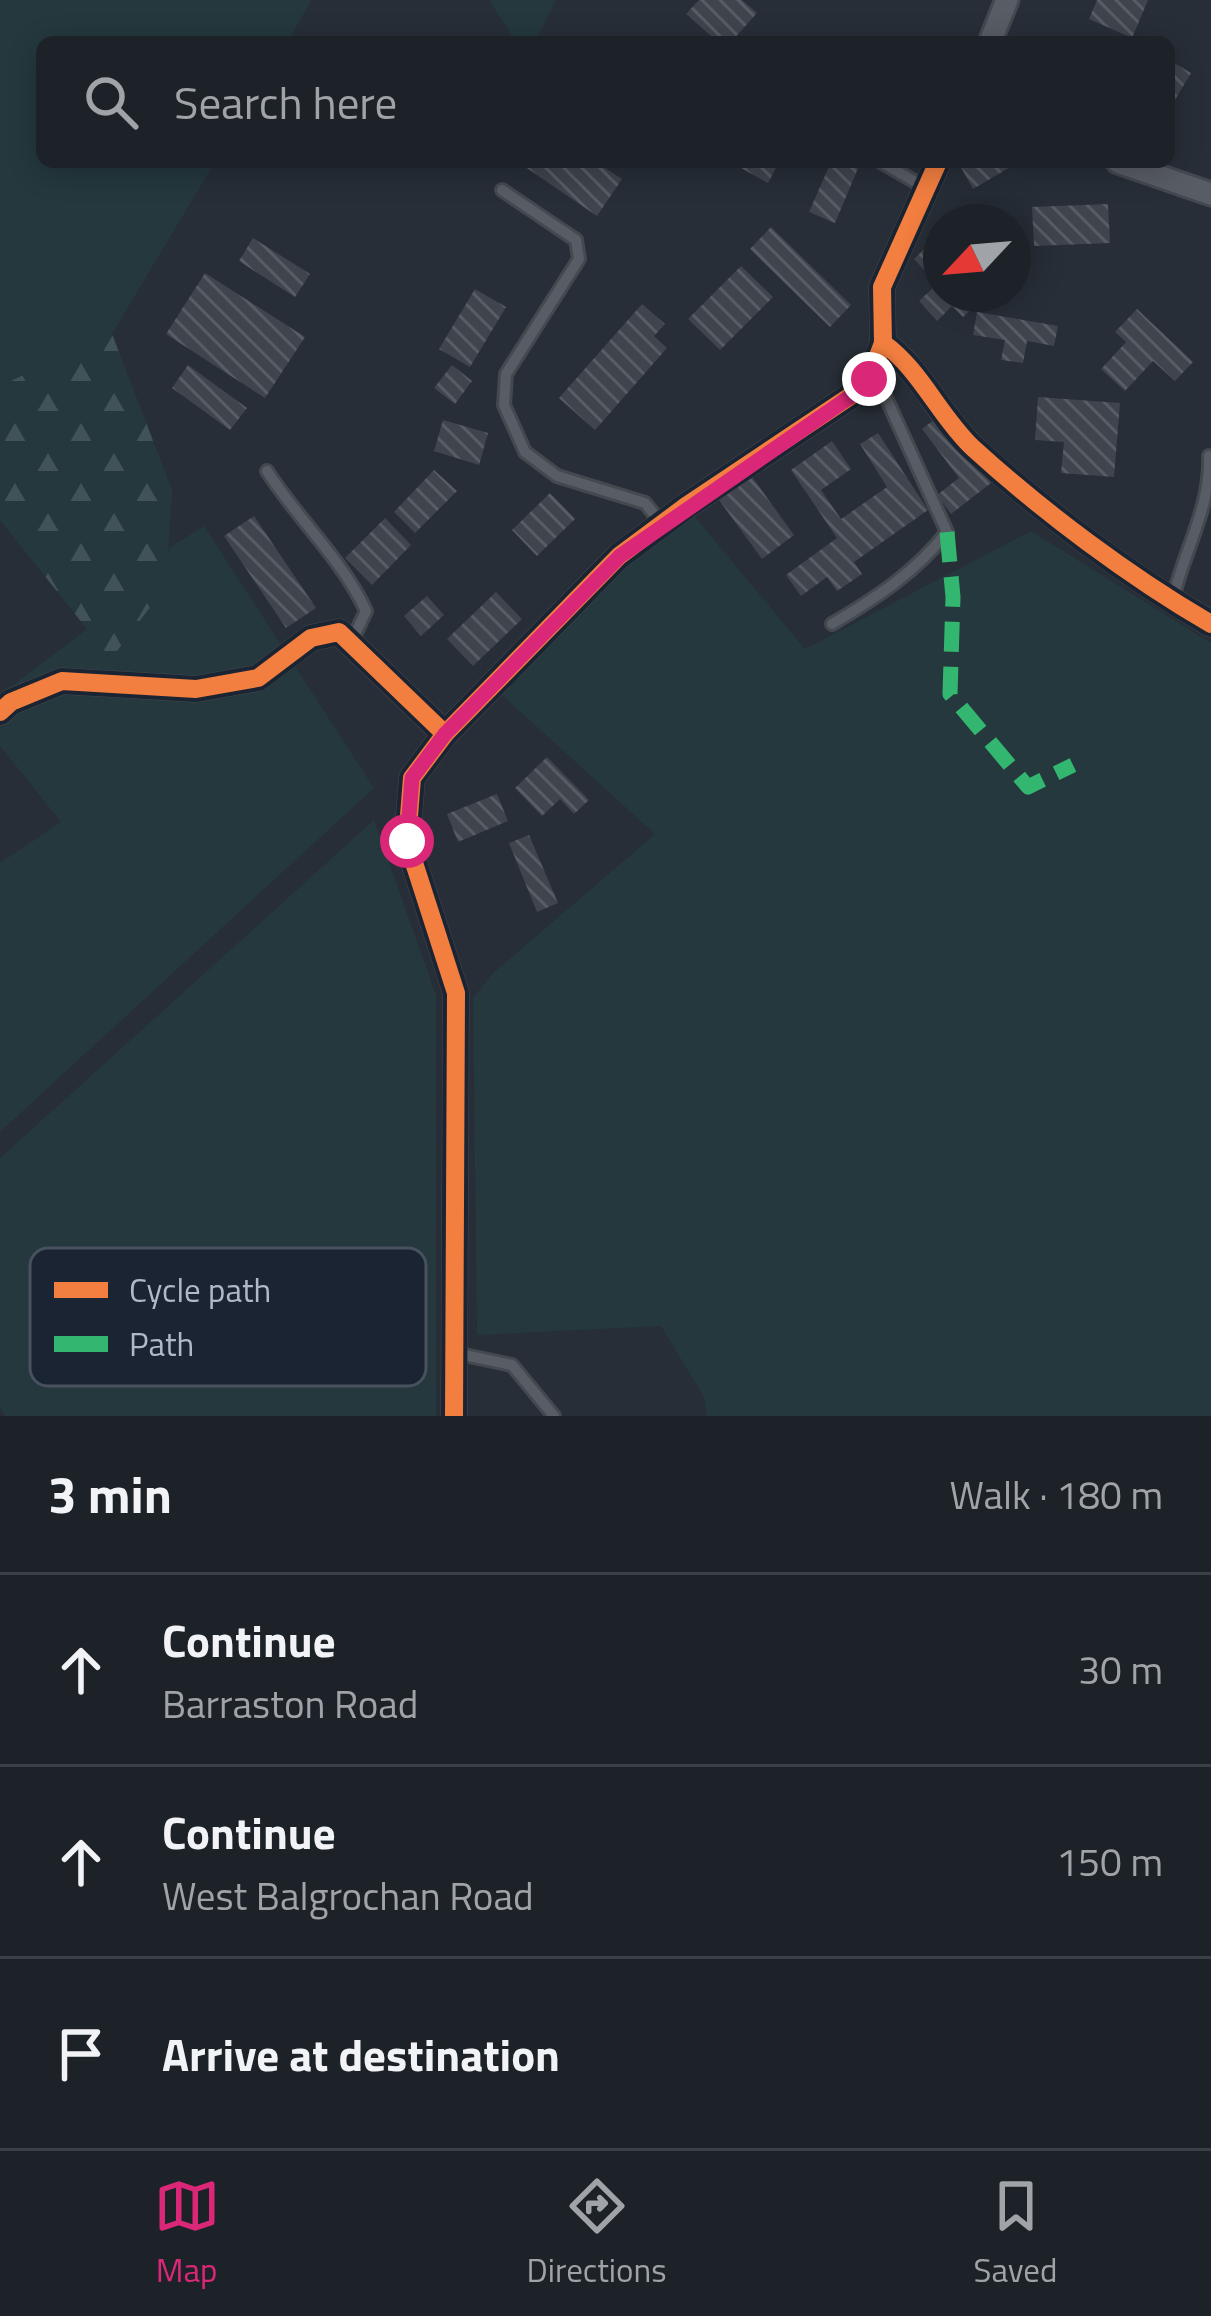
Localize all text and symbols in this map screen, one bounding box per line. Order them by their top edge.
search box [36,36,1175,168]
text: Search here [174,68,397,136]
icon: search [78,69,144,135]
north arrow [923,204,1031,312]
route end [842,352,896,406]
route start [380,814,434,868]
legend [30,1248,426,1386]
text: Cycle path [129,1265,271,1315]
text: Path [129,1319,194,1369]
text: 3 min [48,1455,172,1533]
text: Walk · 180 m [949,1465,1163,1524]
text: Continue [162,1606,336,1674]
icon: ahead [48,1637,114,1703]
text: 30 m [1078,1640,1163,1699]
text: Barraston Road [162,1674,418,1733]
text: Continue [162,1798,336,1866]
icon: ahead [48,1829,114,1895]
text: 150 m [1056,1832,1163,1891]
text: West Balgrochan Road [162,1866,534,1925]
text: Arrive at destination [162,2020,560,2088]
icon: arrive [48,2021,114,2087]
tab: Map [154,2173,220,2295]
tab: Directions [527,2173,667,2295]
tab: Saved [974,2173,1057,2295]

